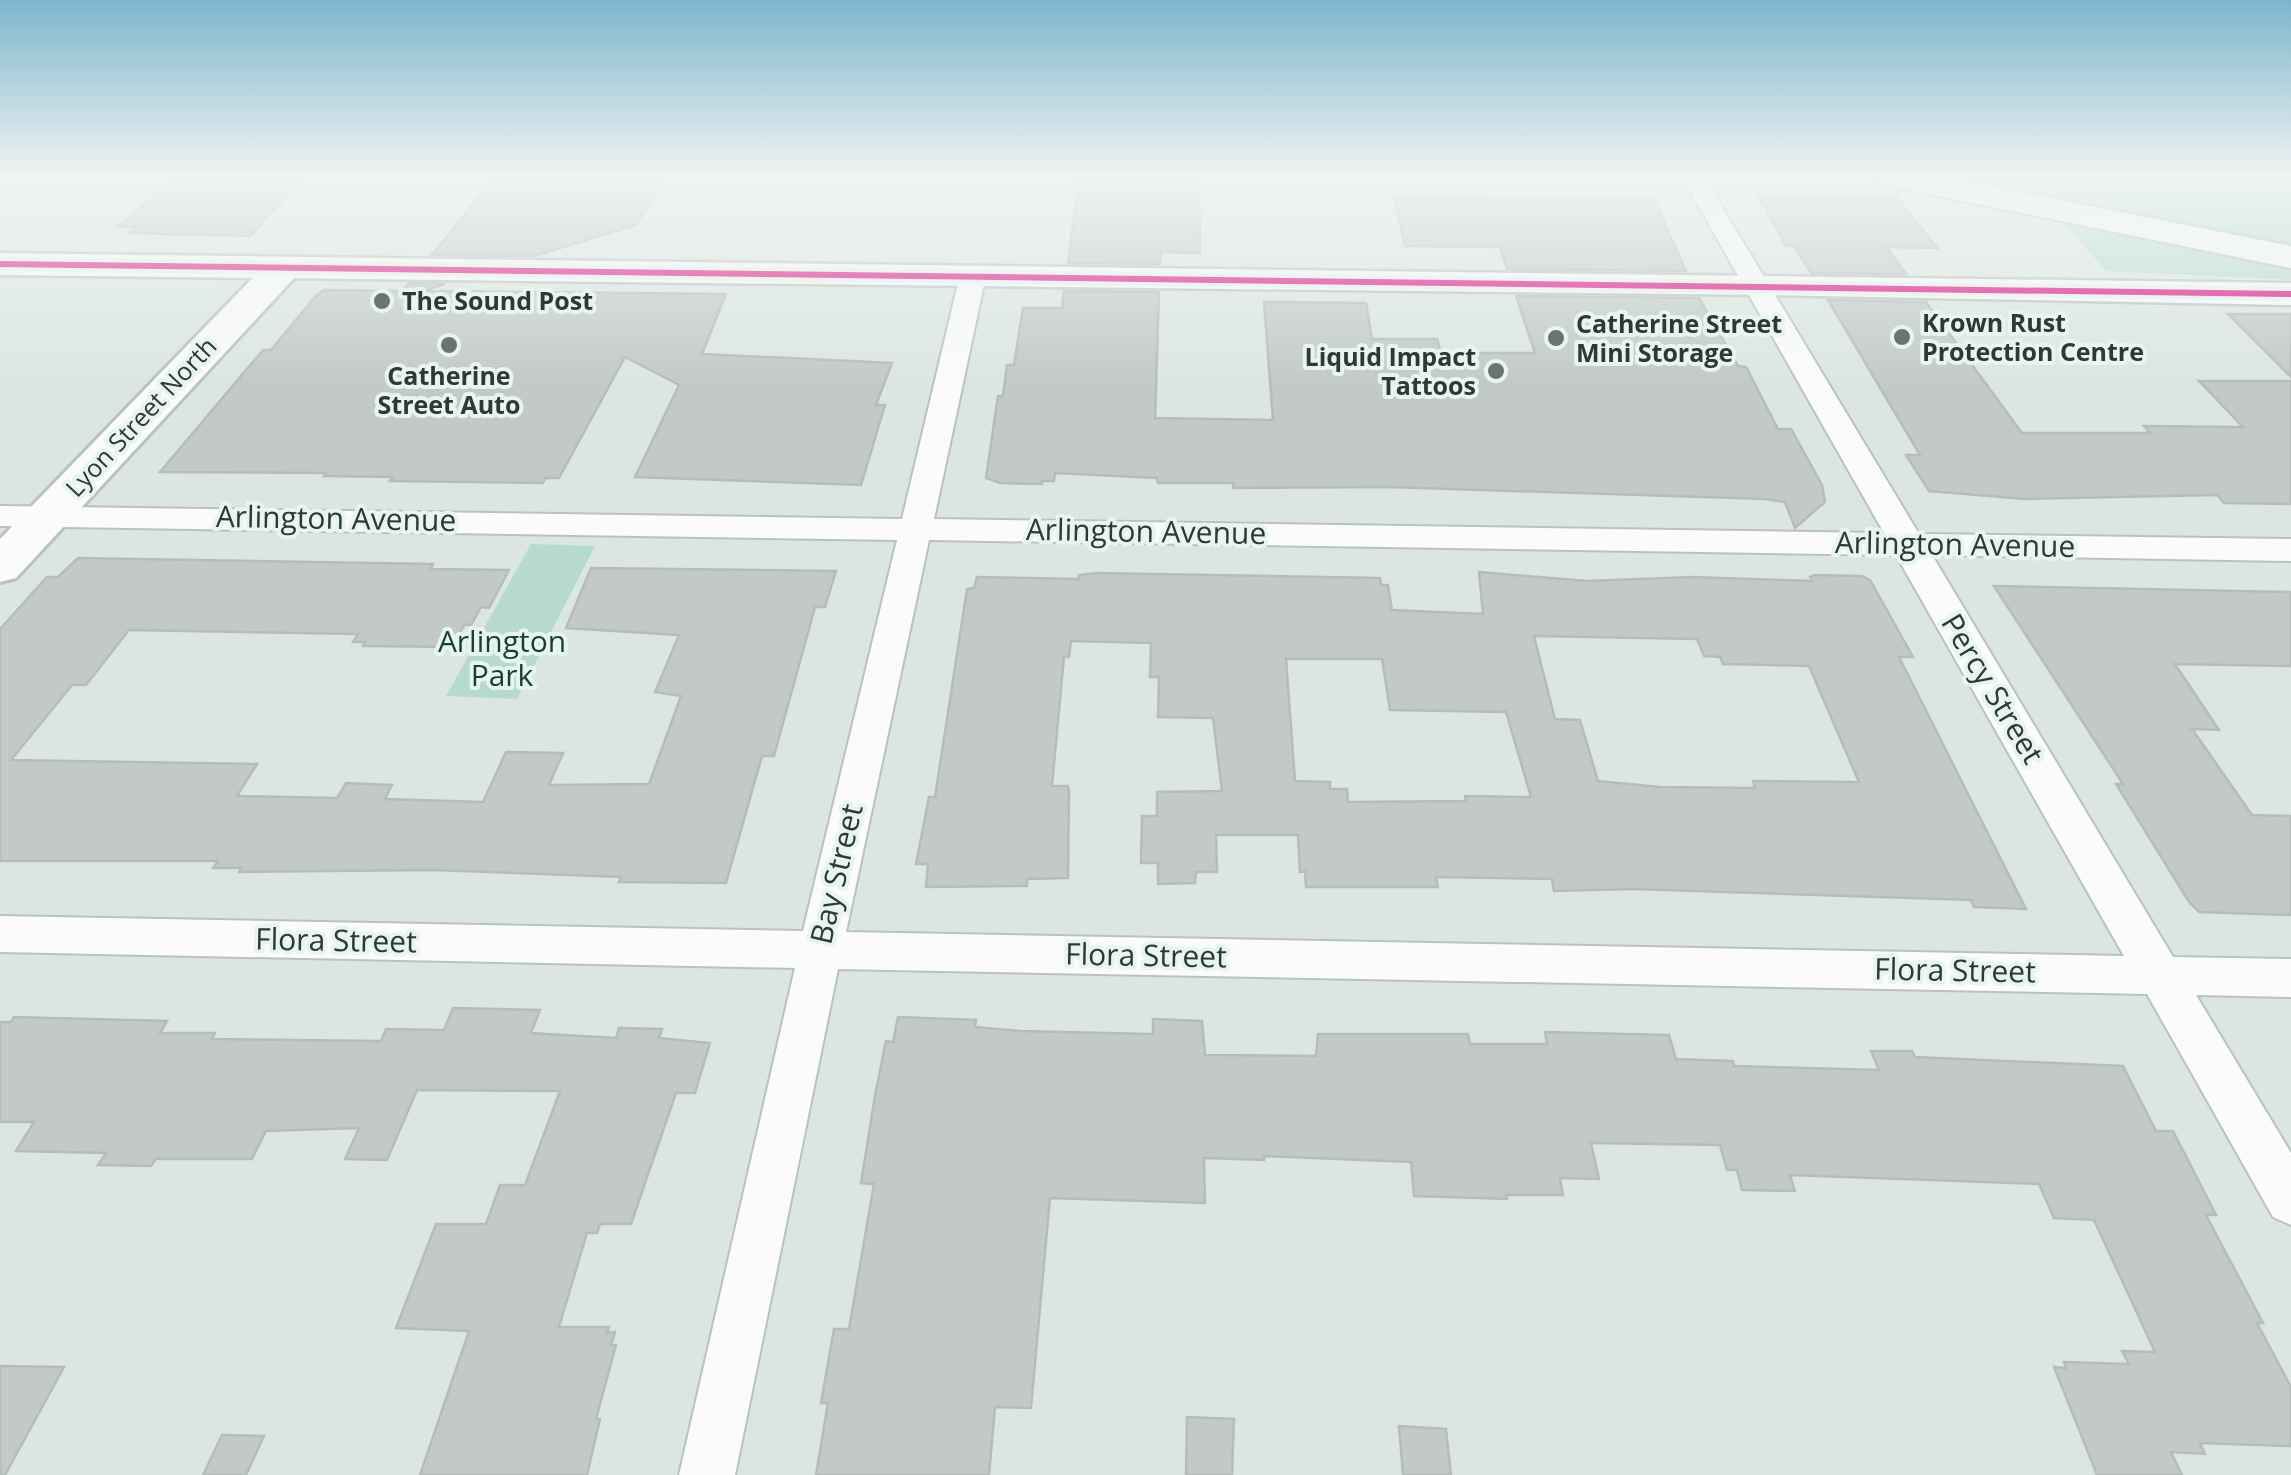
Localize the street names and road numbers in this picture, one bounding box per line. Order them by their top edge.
street label: Lyon Street North [57,329,223,504]
street label: Arlington Avenue [215,495,457,540]
street label: Arlington Avenue [1025,508,1267,553]
street label: Arlington Avenue [1834,521,2076,566]
street label: Percy Street [1932,606,2054,771]
street label: Bay Street [800,800,872,948]
street label: Flora Street [255,918,417,961]
street label: Flora Street [1065,933,1227,976]
street label: Flora Street [1874,948,2036,991]

